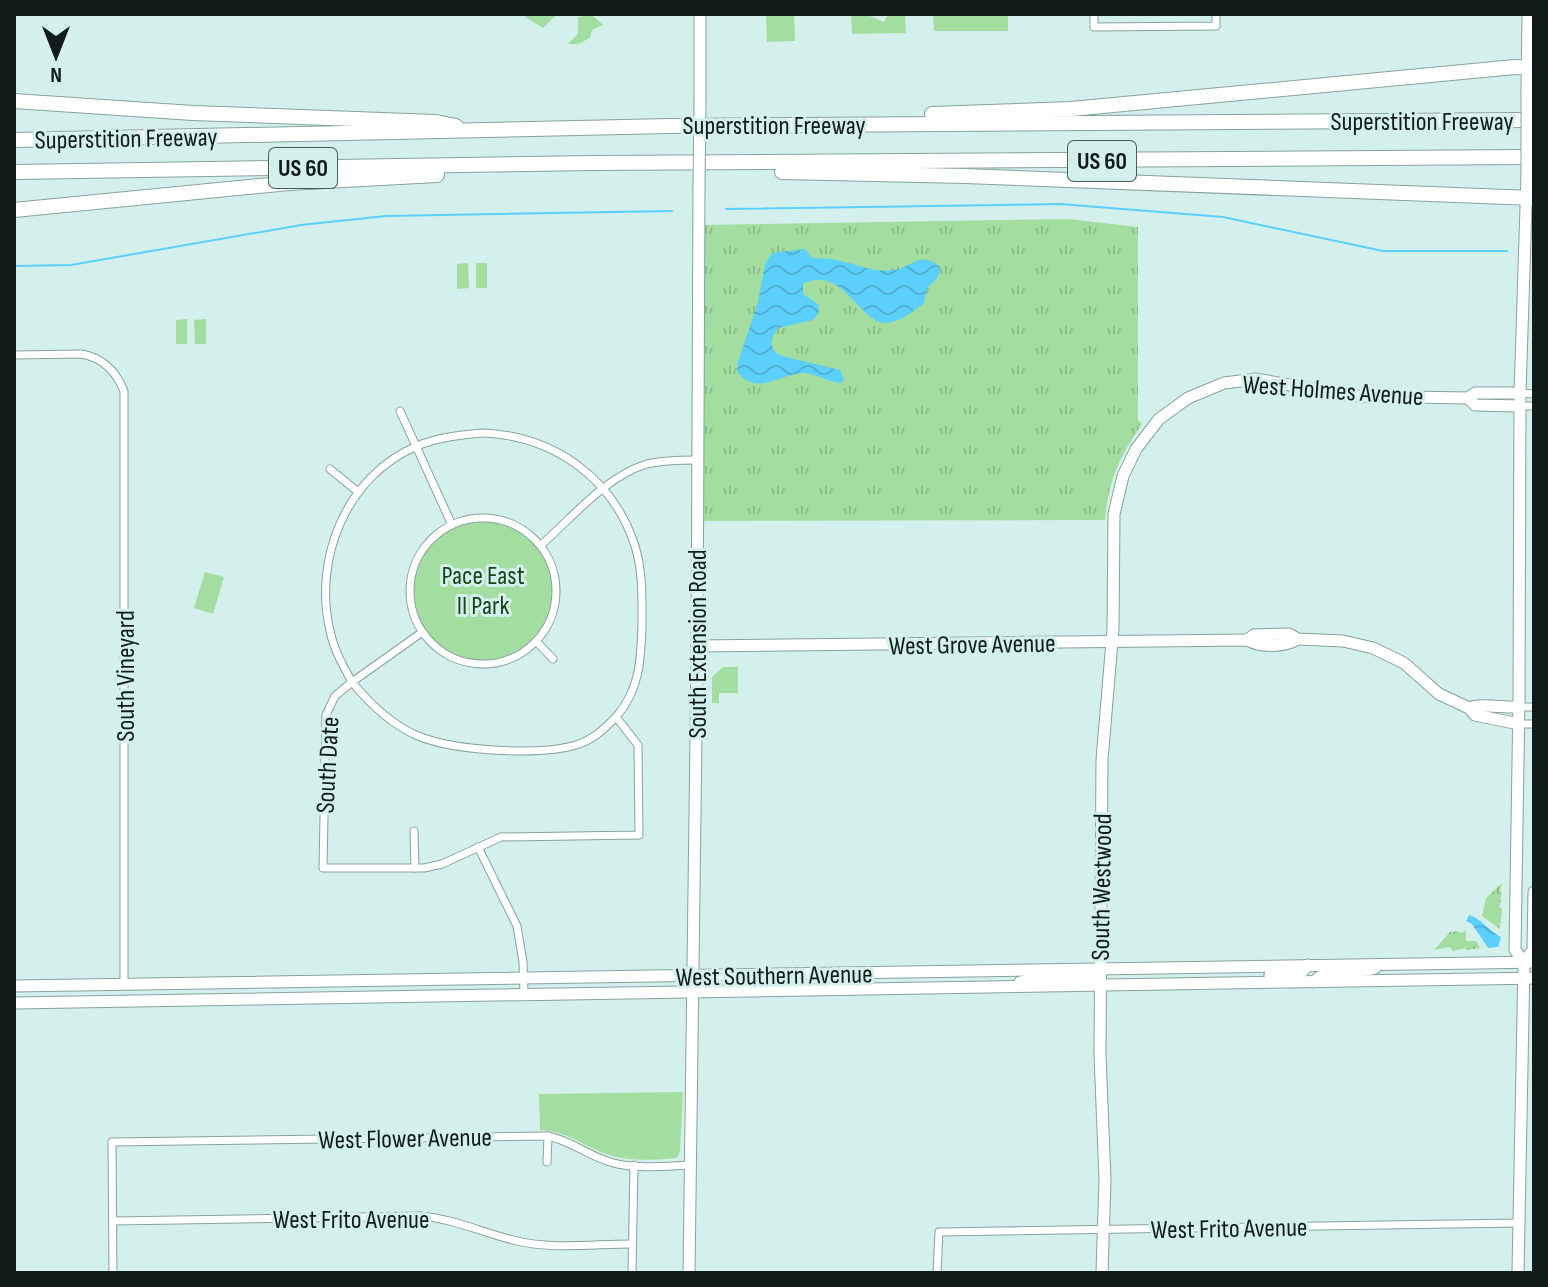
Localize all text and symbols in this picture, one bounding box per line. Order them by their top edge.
north arrow [16,16,96,96]
text: N [50,61,62,88]
street label: Superstition Freeway [1330,107,1514,138]
street label: Superstition Freeway [682,111,866,142]
street label: Superstition Freeway [34,122,218,157]
road number: US 60 [1068,141,1136,181]
road number: US 60 [269,148,337,188]
street label: West Holmes Avenue [1241,370,1424,413]
street label: South Extension Road [683,549,714,739]
park label: Pace East II Park [441,561,525,622]
street label: South Vineyard [111,610,142,742]
street label: West Grove Avenue [888,629,1056,662]
street label: South Date [310,716,347,814]
street label: South Westwood [1086,813,1119,961]
street label: West Southern Avenue [675,959,873,994]
street label: West Flower Avenue [318,1122,492,1157]
street label: West Frito Avenue [273,1205,429,1236]
street label: West Frito Avenue [1150,1213,1308,1246]

